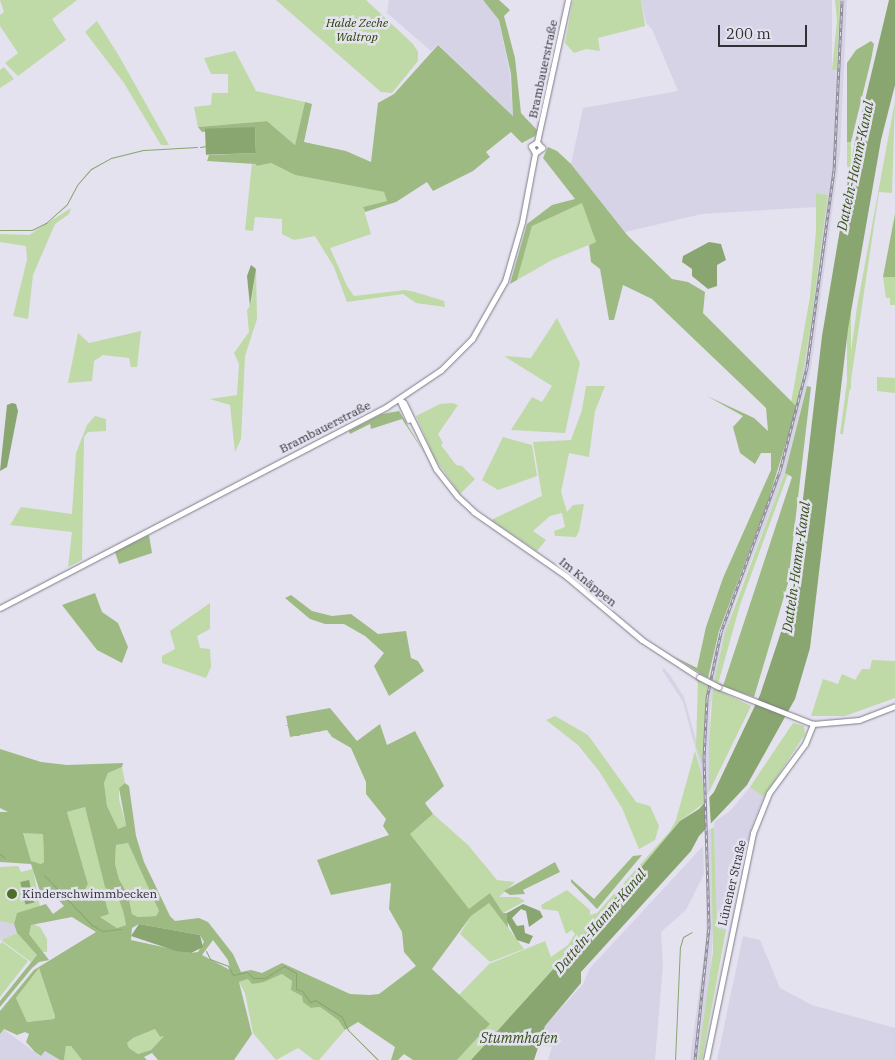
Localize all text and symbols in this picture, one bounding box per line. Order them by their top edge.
scale bar [720,15,809,47]
park label: Halde Zeche Waltrop [326,16,388,44]
street label: Brambauerstraße [526,18,560,120]
text: 200 m [726,24,771,43]
water label: Datteln-Hamm-Kanal [833,100,877,232]
street label: Brambauerstraße [277,398,373,456]
water label: Datteln-Hamm-Kanal [779,501,813,633]
street label: Im Knäppen [556,554,620,610]
street label: Lünener Straße [715,838,749,928]
water label: Datteln-Hamm-Kanal [550,866,650,976]
place label: Kinderschwimmbecken [22,887,157,901]
marker: Kinderschwimmbecken [6,888,18,900]
water label: Stummhafen [480,1030,558,1046]

